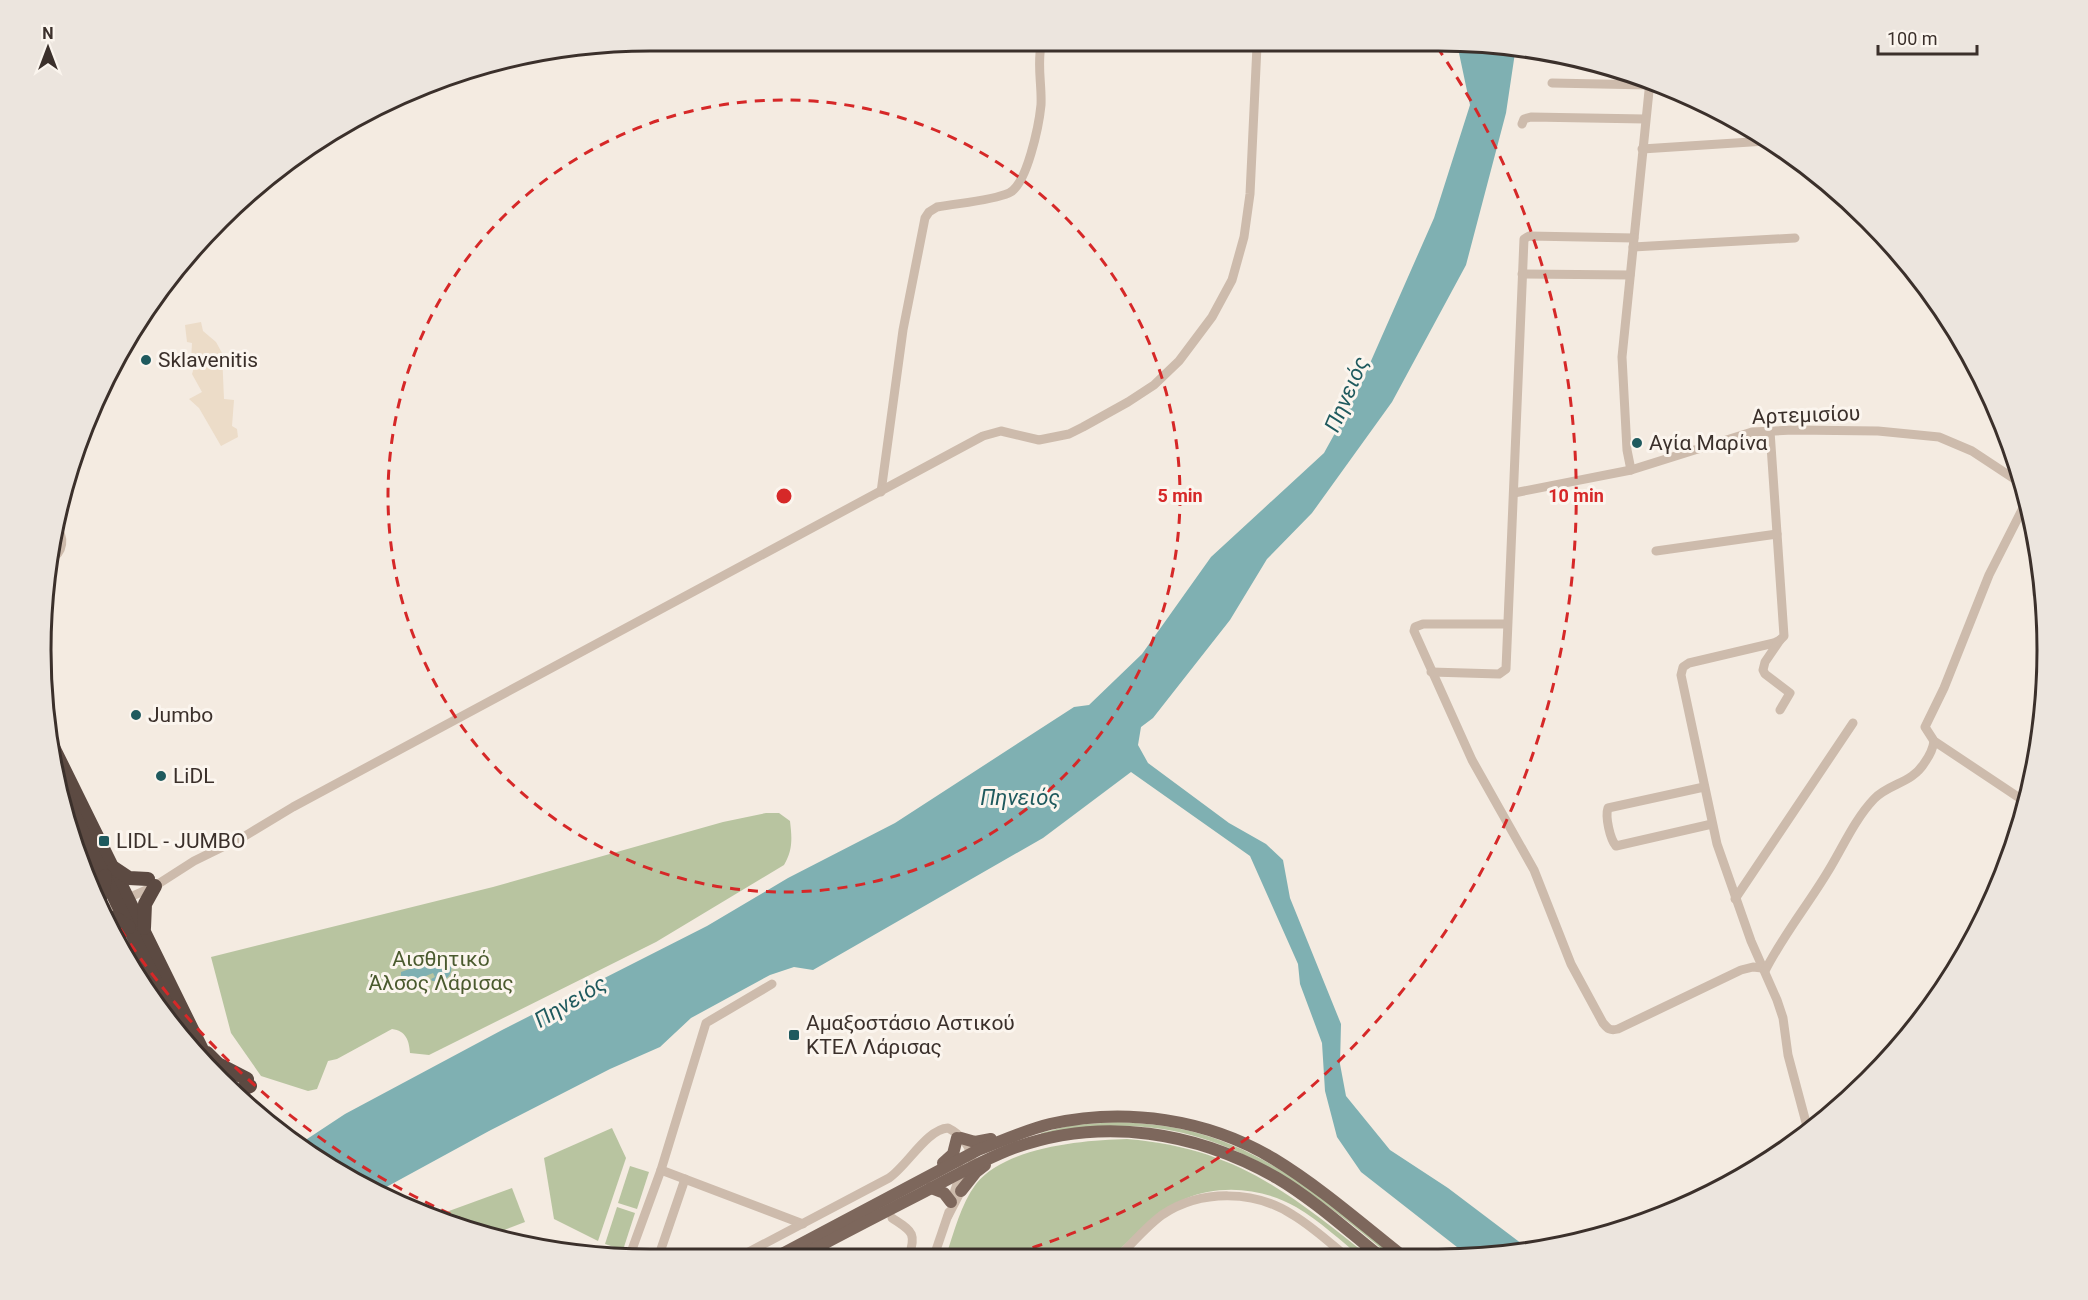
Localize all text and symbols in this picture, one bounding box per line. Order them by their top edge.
north arrow [18,18,78,78]
scale bar [1878,18,1977,56]
text: N [42,24,54,43]
text: 100 m [1887,28,1938,49]
place label: Sklavenitis [158,348,258,372]
marker: Sklavenitis [139,353,153,367]
water label: Πηνειός [1319,353,1374,436]
street label: Αρτεμισίου [1751,401,1861,429]
place label: Αγία Μαρίνα [1649,431,1768,455]
marker: Αγία Μαρίνα [1630,436,1644,450]
text: 5 min [1157,485,1203,506]
text: 10 min [1548,485,1604,506]
centre of rings [774,486,794,506]
place label: Jumbo [148,703,213,727]
marker: Jumbo [129,708,143,722]
place label: LiDL [173,764,215,788]
marker: LiDL [154,769,168,783]
water label: Πηνειός [980,785,1060,810]
place label: LIDL - JUMBO [116,829,245,853]
marker: LIDL - JUMBO [97,834,111,848]
park label: Αισθητικό Άλσος Λάρισας [368,947,514,995]
water label: Πηνειός [530,970,611,1033]
place label: Αμαξοστάσιο Αστικού ΚΤΕΛ Λάρισας [806,1011,1015,1059]
marker: Αμαξοστάσιο Αστικού ΚΤΕΛ Λάρισας [787,1028,801,1042]

